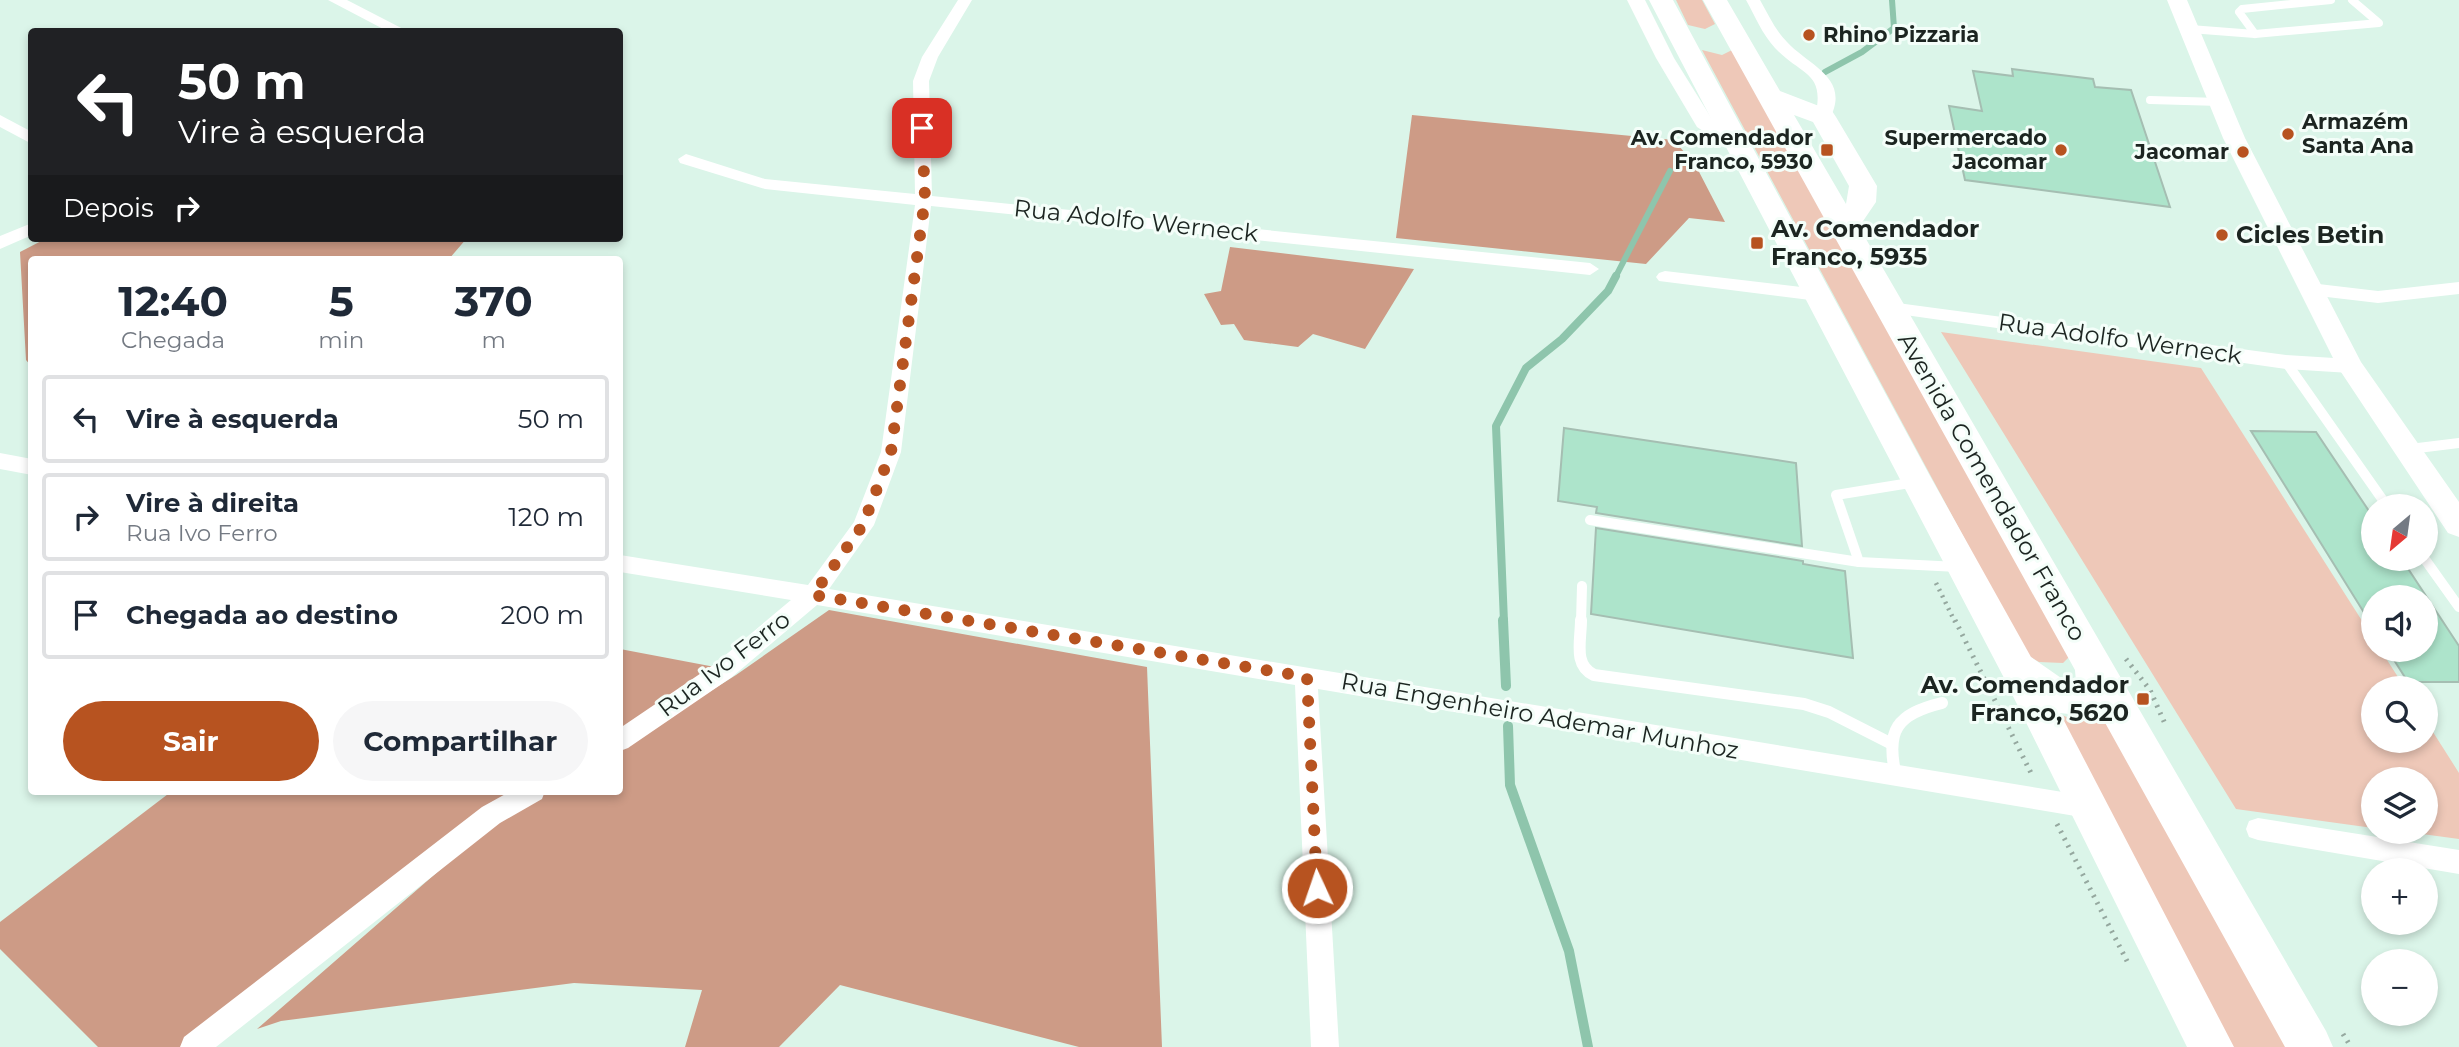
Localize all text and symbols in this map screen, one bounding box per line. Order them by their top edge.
place label: Rhino Pizzaria [1823,22,1979,47]
marker: Rhino Pizzaria [1801,27,1817,43]
text: 50 m [178,52,306,111]
icon: left [63,56,154,147]
pin [892,98,952,158]
icon: arrive [903,109,941,147]
place label: Armazém Santa Ana [2301,109,2414,158]
text: Vire à esquerda [178,112,426,151]
place label: Av. Comendador Franco, 5930 [1630,125,1813,174]
place label: Supermercado Jacomar [1884,125,2047,174]
marker: Armazém Santa Ana [2280,126,2296,142]
place label: Jacomar [2134,139,2229,164]
marker: Av. Comendador Franco, 5930 [1819,142,1835,158]
marker: Supermercado Jacomar [2053,142,2069,158]
marker: Jacomar [2235,144,2251,160]
icon: right [168,189,206,227]
text: Depois [63,192,154,224]
street label: Rua Adolfo Werneck [1012,193,1260,248]
place label: Av. Comendador Franco, 5935 [1770,214,1979,271]
place label: Cicles Betin [2236,220,2384,249]
marker: Cicles Betin [2214,227,2230,243]
marker: Av. Comendador Franco, 5935 [1749,235,1765,251]
text: 12:40 [118,275,228,327]
text: 5 [329,275,354,327]
text: 370 [455,275,533,327]
street label: Rua Adolfo Werneck [1996,307,2244,370]
text: Chegada [121,326,225,354]
text: min [318,326,364,354]
text: m [481,326,506,354]
street label: Avenida Comendador Franco [1892,328,2093,646]
icon: left [67,400,105,438]
text: Vire à esquerda [126,403,339,435]
text: 50 m [518,403,584,435]
text: Vire à direita [126,487,299,519]
north arrow [2361,494,2438,570]
map controls [2361,494,2438,1026]
icon: right [67,498,105,536]
text: 120 m [508,501,584,533]
text: Rua Ivo Ferro [126,519,278,547]
button: sound [2361,585,2438,662]
icon: arrive [67,596,105,634]
text: Chegada ao destino [126,599,398,631]
text: 200 m [500,599,584,631]
street label: Rua Ivo Ferro [652,604,796,723]
street label: Rua Engenheiro Ademar Munhoz [1339,666,1741,765]
place label: Av. Comendador Franco, 5620 [1920,670,2129,727]
button: search [2361,676,2438,753]
marker: Av. Comendador Franco, 5620 [2135,691,2151,707]
button: Sair [63,701,319,781]
button: Compartilhar [333,701,588,781]
button: layers [2361,767,2438,844]
position arrow [1280,851,1354,925]
button: + [2361,858,2438,935]
button: − [2361,949,2438,1026]

